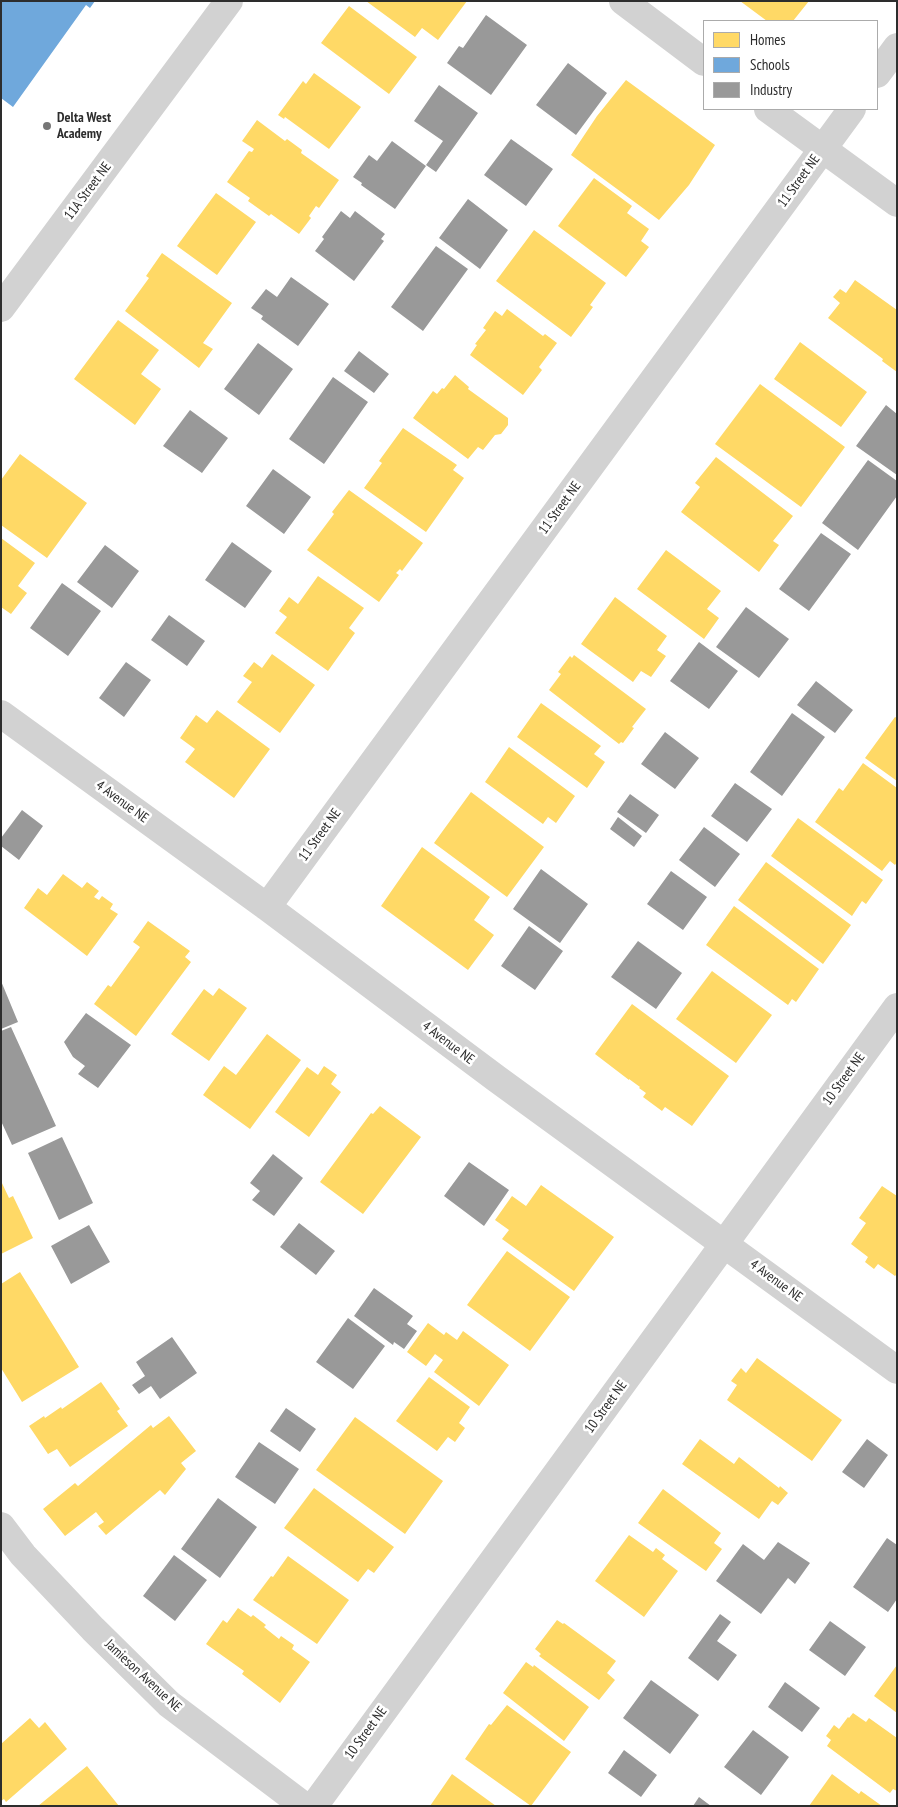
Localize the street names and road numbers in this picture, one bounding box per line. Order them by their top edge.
street label: 11 Street NE [774,151,824,211]
street label: 11A Street NE [61,159,115,223]
street label: 11 Street NE [535,478,585,538]
street label: 4 Avenue NE [92,777,152,827]
street label: 11 Street NE [295,805,345,865]
street label: 4 Avenue NE [419,1018,477,1068]
street label: 10 Street NE [819,1049,869,1109]
street label: 4 Avenue NE [746,1256,806,1306]
street label: 10 Street NE [581,1377,631,1437]
street label: Jamieson Avenue NE [101,1636,185,1716]
street label: 10 Street NE [341,1703,391,1763]

